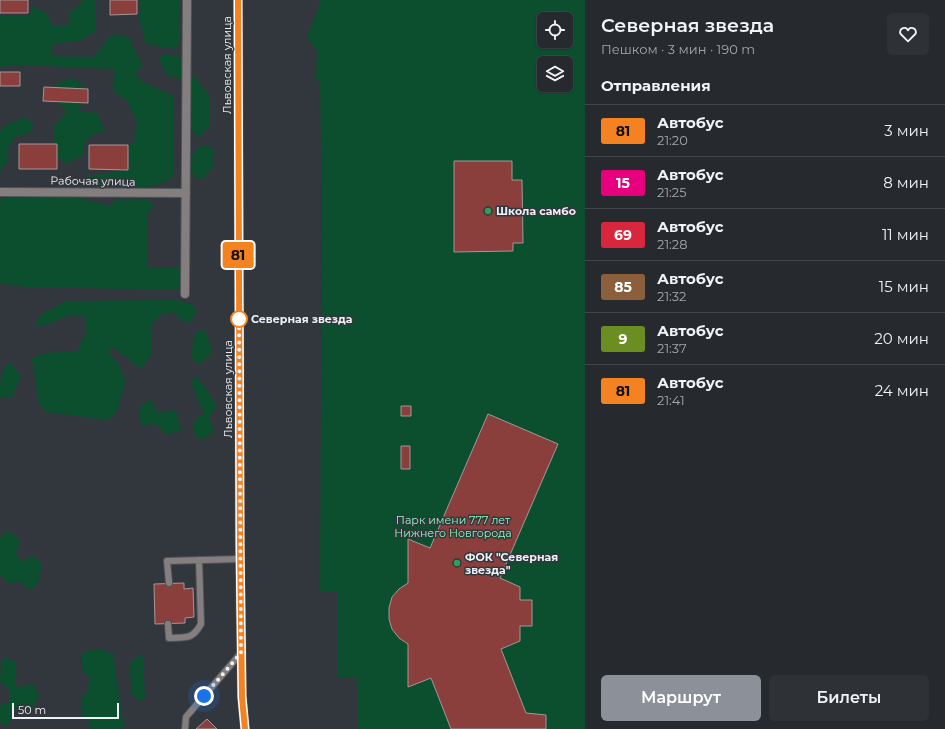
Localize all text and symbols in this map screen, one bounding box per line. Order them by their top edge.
map controls [537,12,573,92]
button: locate [537,12,573,48]
button: heart [887,13,929,55]
text: Северная звезда [601,14,774,37]
street label: Львовская улица [220,16,234,114]
text: Пешком · 3 мин · 190 m [601,41,755,57]
button: layers [537,56,573,92]
text: Отправления [601,76,711,95]
text: Автобус [657,113,724,132]
text: 3 мин [884,121,929,140]
text: 81 [616,122,630,140]
text: 21:20 [657,132,688,148]
text: Автобус [657,165,724,184]
street label: Рабочая улица [50,173,136,189]
text: 8 мин [883,173,929,192]
text: 15 [616,174,630,192]
text: 21:25 [657,184,687,200]
place label: Школа самбо [496,204,576,218]
marker: Школа самбо [483,206,493,216]
text: Автобус [657,217,724,236]
text: 11 мин [882,225,929,244]
text: 69 [614,226,632,244]
text: 21:28 [657,236,688,252]
line badge: 81 [220,242,256,268]
text: 81 [231,246,245,264]
text: Автобус [657,269,724,288]
text: 15 мин [879,277,929,296]
text: 85 [614,278,632,296]
text: 21:32 [657,288,686,304]
marker: Северная звезда [230,310,248,328]
place label: Северная звезда [251,312,352,326]
text: Автобус [657,321,724,340]
text: 20 мин [874,329,929,348]
text: 9 [619,330,627,348]
street label: Львовская улица [221,340,235,438]
text: 21:37 [657,340,687,356]
text: Автобус [657,373,724,392]
text: 24 мин [875,381,929,400]
text: 81 [616,382,630,400]
text: 21:41 [657,392,685,408]
park label: Парк имени 777 лет Нижнего Новгорода [394,513,512,540]
place label: ФОК "Северная звезда" [465,550,558,577]
marker: ФОК "Северная звезда" [452,558,462,568]
button: Маршрут [601,675,761,721]
button: Билеты [769,675,929,721]
your location [194,686,214,706]
scale bar [12,701,119,720]
text: 50 m [18,703,46,717]

